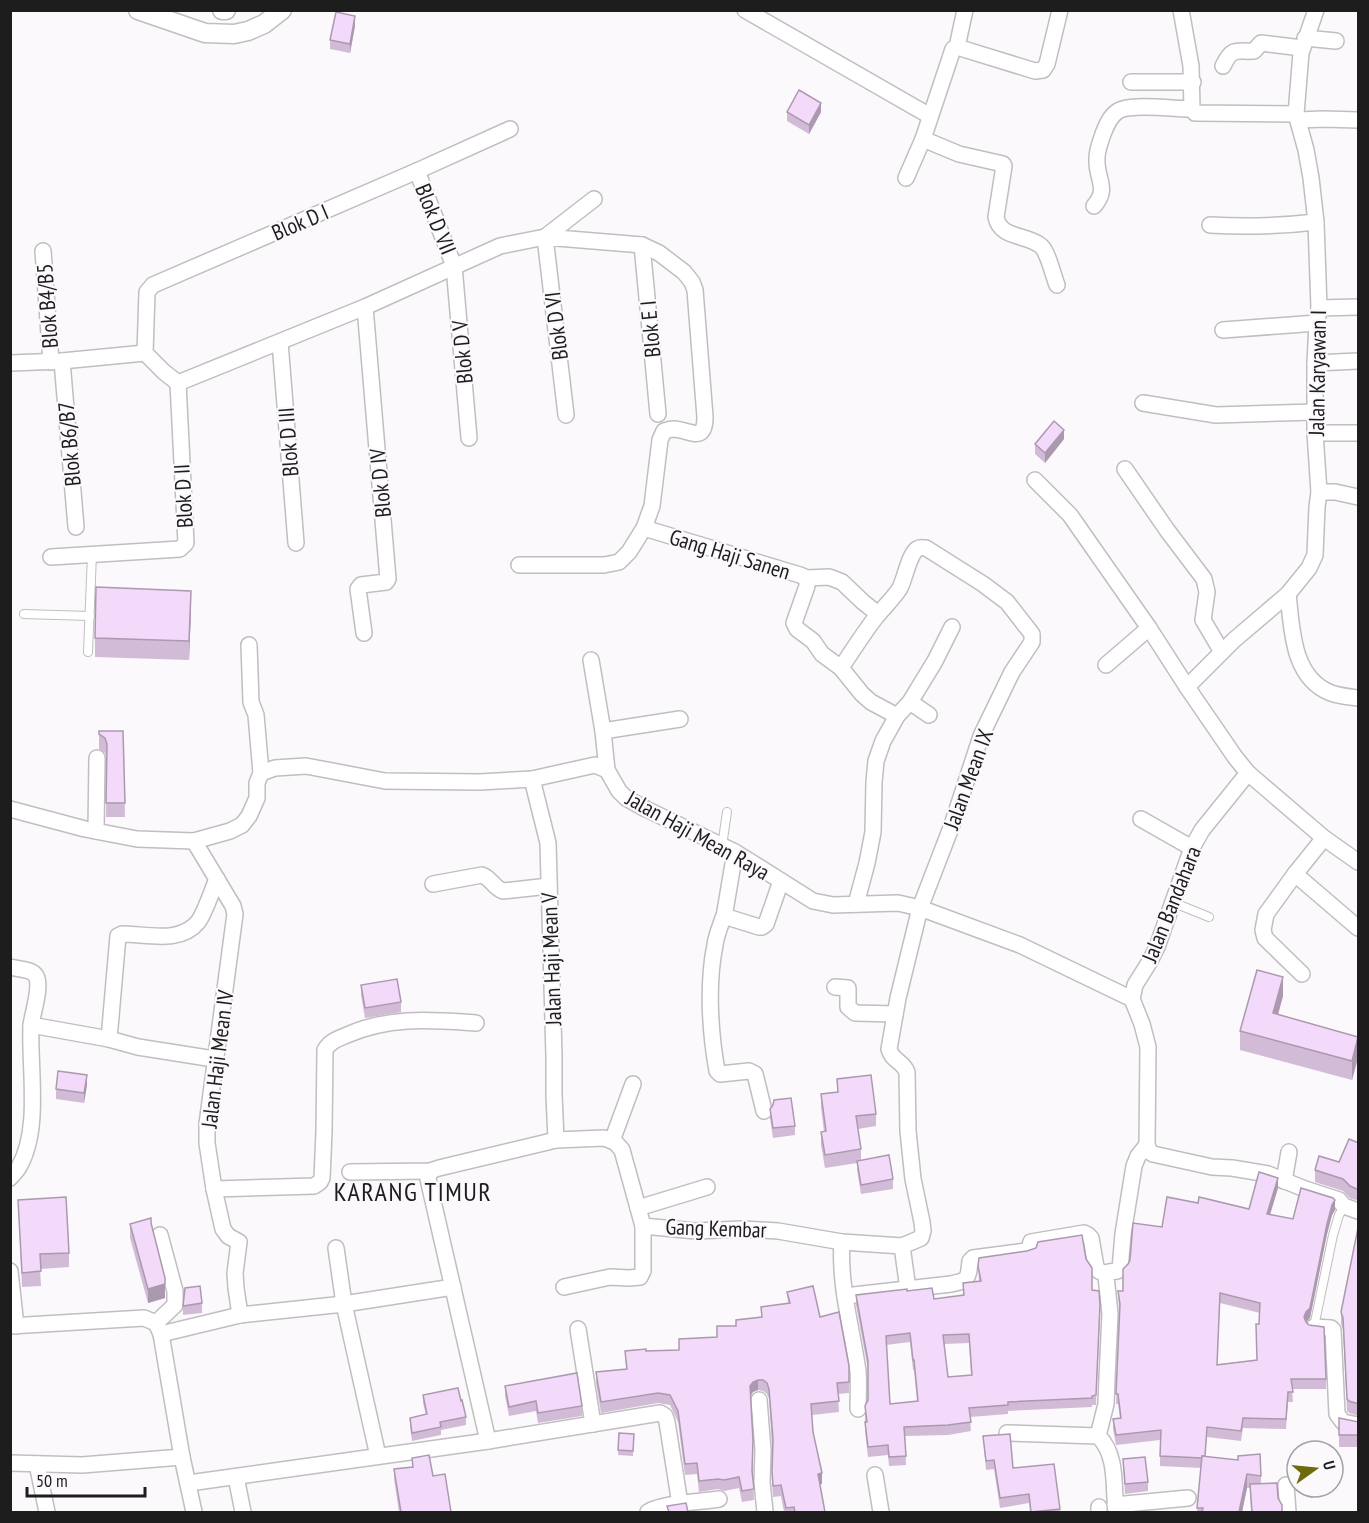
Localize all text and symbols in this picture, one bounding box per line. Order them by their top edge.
street label: Blok D VII [409,180,463,258]
street label: Blok D I [267,198,333,246]
street label: Blok B4/B5 [30,263,64,349]
street label: Blok D VI [538,290,574,362]
street label: Blok E I [634,299,666,359]
street label: Jalan Karyawan I [1302,310,1332,437]
street label: Blok D V [445,318,479,385]
street label: Blok B6/B7 [51,401,87,487]
street label: Blok D III [272,406,304,478]
street label: Blok D IV [363,447,397,519]
street label: Blok D II [167,463,199,529]
street label: Gang Haji Sanen [666,522,794,586]
street label: Jalan Mean IX [937,725,999,834]
street label: Jalan Haji Mean Raya [620,784,775,886]
street label: Jalan Bandahara [1135,842,1207,967]
street label: Jalan Haji Mean V [535,891,567,1027]
street label: Jalan Haji Mean IV [195,988,239,1131]
district label: KARANG TIMUR [334,1175,492,1208]
street label: Gang Kembar [665,1212,767,1244]
north arrow [1285,1439,1345,1499]
text: U [1319,1459,1340,1472]
scale bar [27,1460,146,1498]
text: 50 m [36,1469,68,1492]

